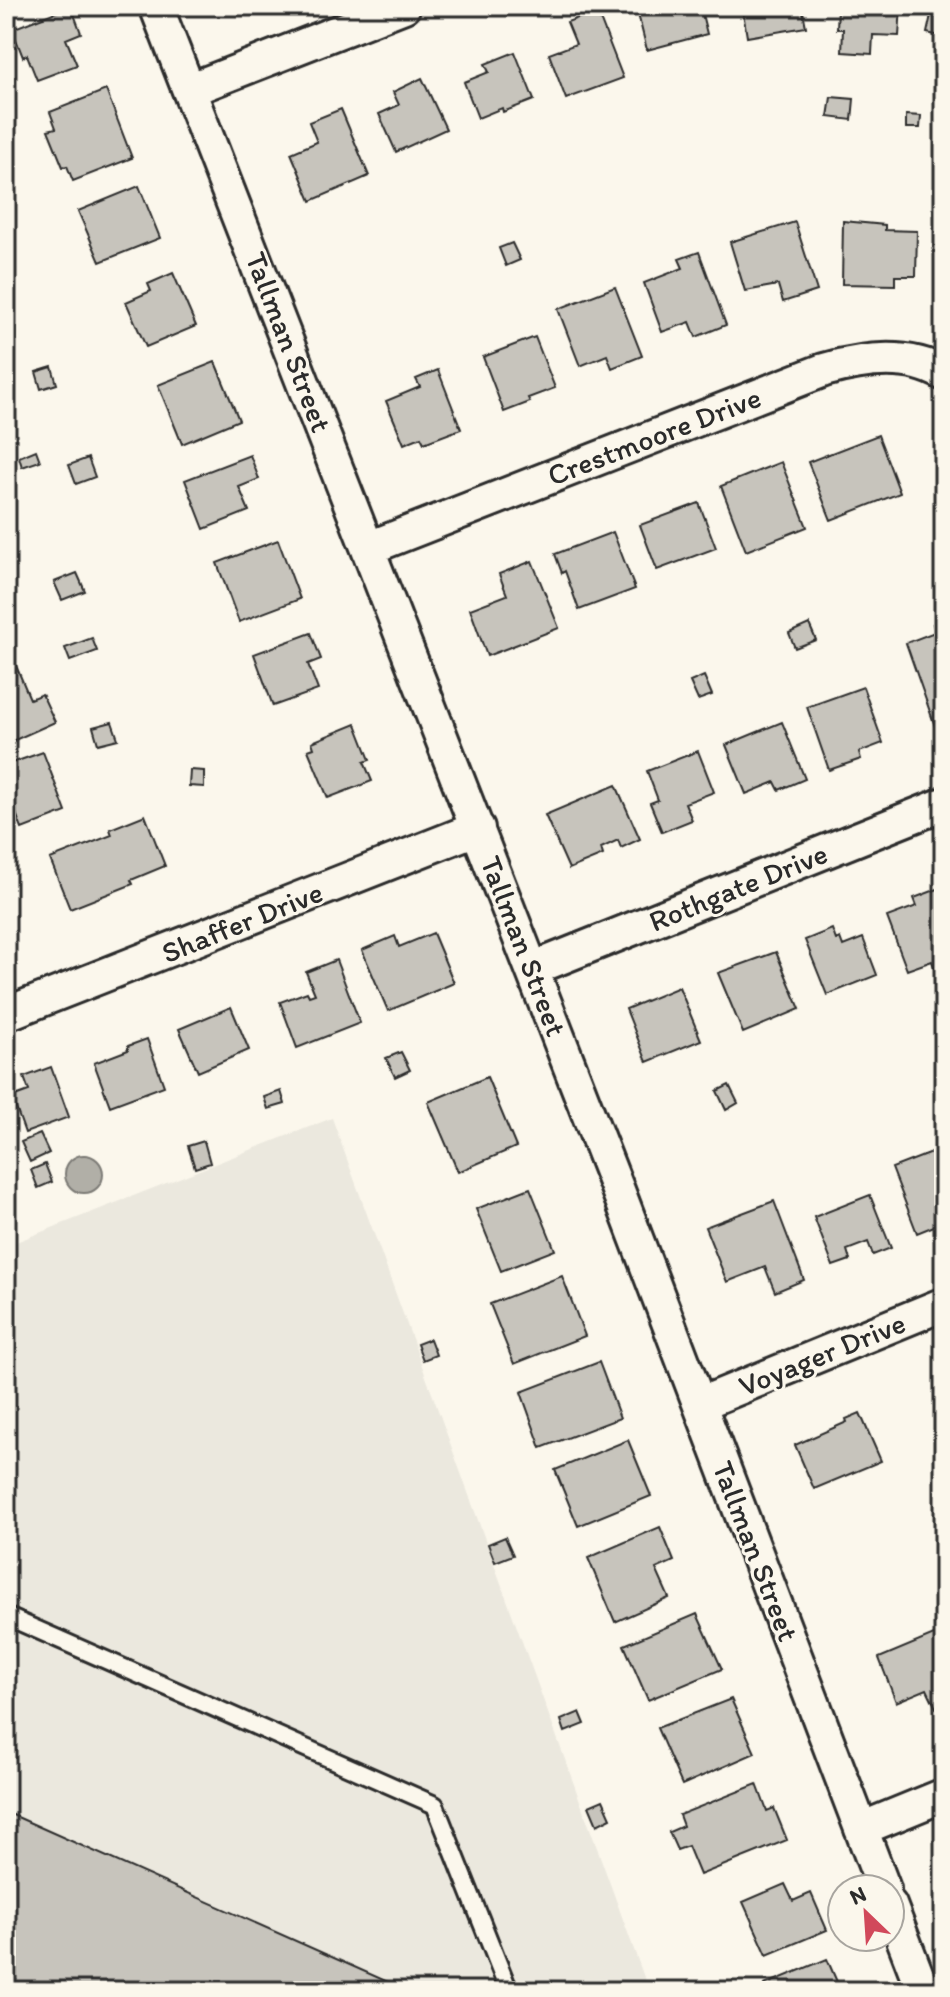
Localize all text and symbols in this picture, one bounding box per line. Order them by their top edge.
street label: Tallman Street [238,247,340,437]
street label: Crestmoore Drive [542,378,766,494]
street label: Rothgate Drive [643,834,833,940]
street label: Tallman Street [473,851,575,1041]
street label: Shaffer Drive [156,873,328,971]
street label: Voyager Drive [733,1304,911,1404]
street label: Tallman Street [705,1456,807,1646]
north arrow [826,1873,906,1953]
text: N [845,1880,870,1911]

